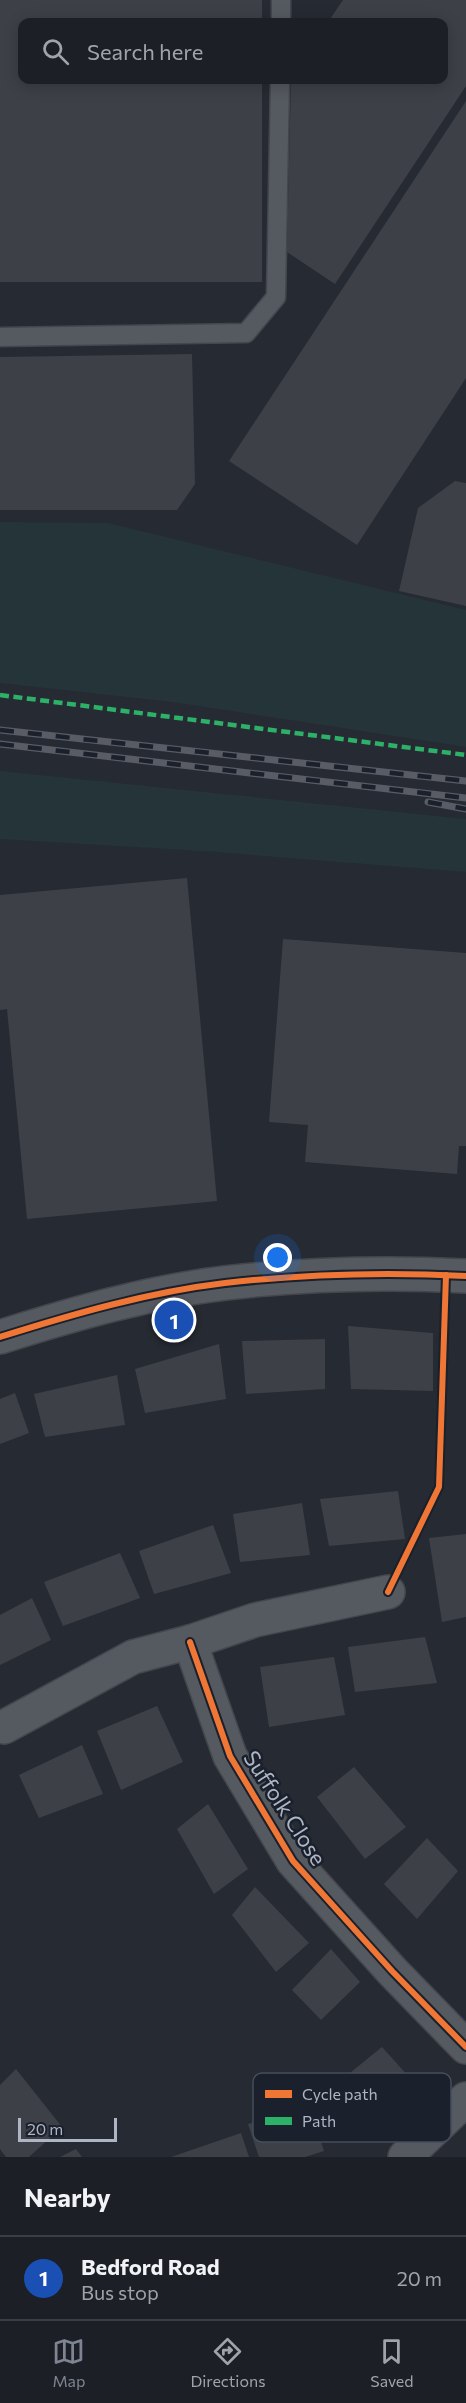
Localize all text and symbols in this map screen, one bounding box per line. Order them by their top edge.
search box [18,18,448,84]
icon: search [39,35,72,68]
text: Search here [87,38,203,65]
your location [263,1243,292,1272]
pin: 1 [154,1298,194,1342]
street label: Suffolk Close [238,1745,333,1870]
legend [253,2073,451,2142]
text: Cycle path [302,2084,378,2103]
text: Path [302,2111,336,2130]
scale bar [18,2115,117,2142]
text: 20 m [27,2119,63,2138]
text: Nearby [24,2181,111,2212]
text: Bedford Road [81,2253,220,2280]
text: 1 [39,2266,48,2290]
text: 20 m [397,2266,442,2290]
text: Bus stop [81,2280,159,2304]
tab: Map [52,2335,85,2390]
tab: Directions [190,2335,265,2390]
tab: Saved [370,2335,414,2390]

